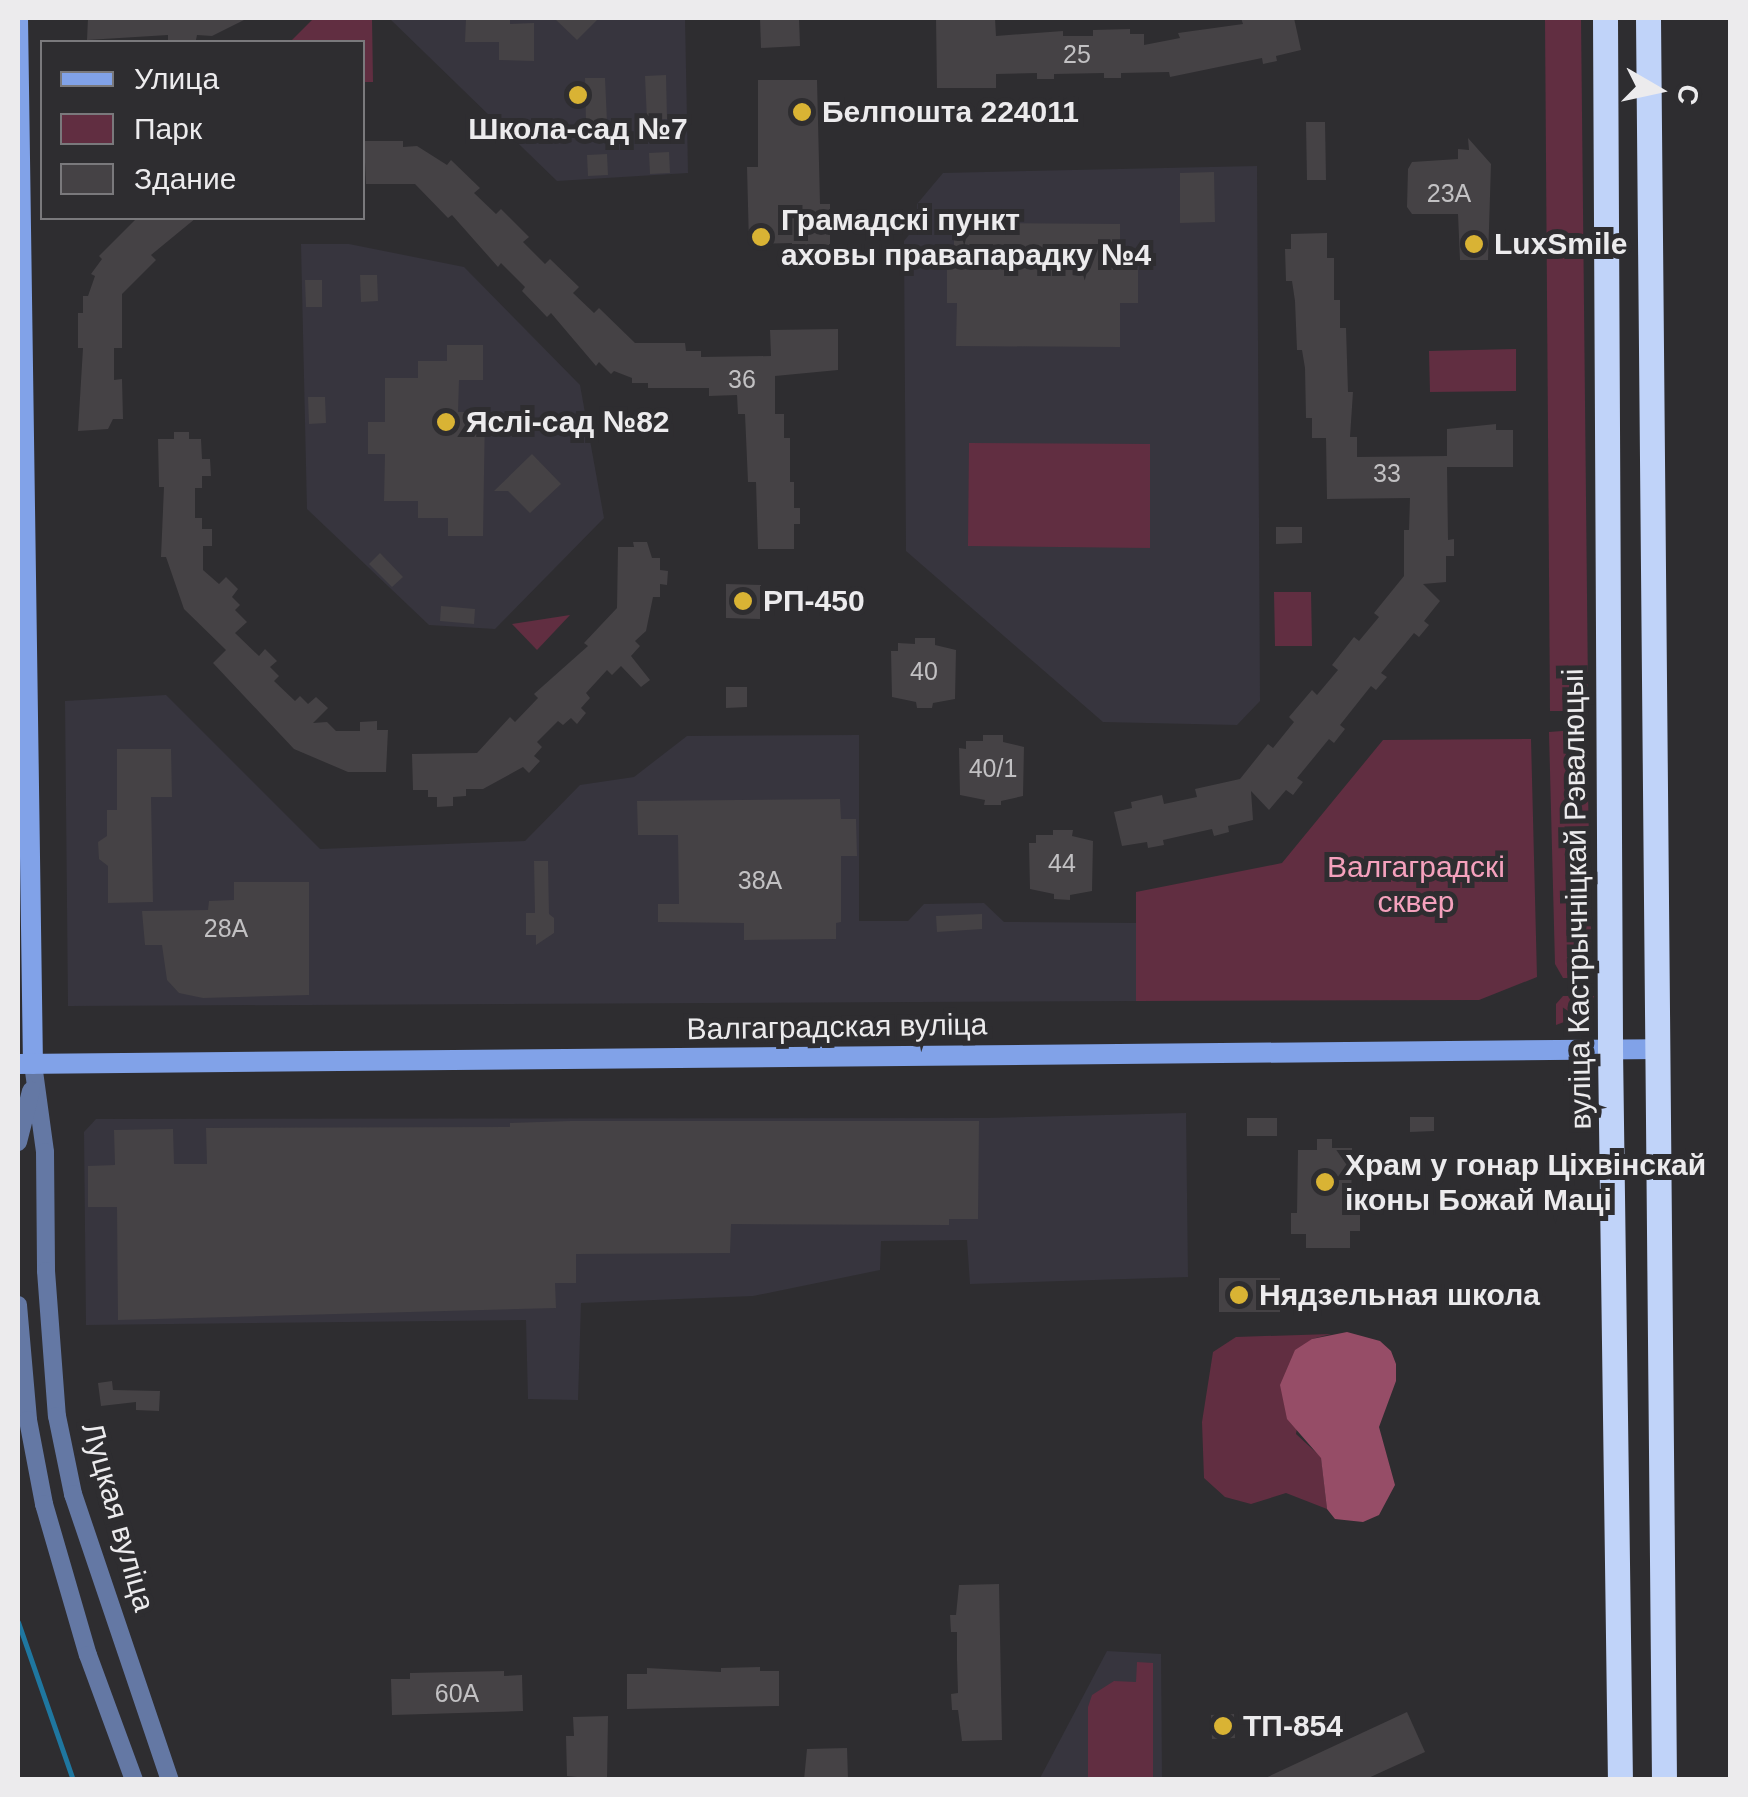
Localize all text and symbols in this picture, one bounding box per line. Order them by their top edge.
house number: 25 [1063,39,1091,69]
legend [40,40,365,220]
north arrow [1608,40,1708,140]
text: Улица [134,62,219,95]
text: С [1671,82,1705,107]
marker: Школа-сад №7 [567,84,589,106]
place label: Белпошта 224011 [822,94,1079,130]
marker: Белпошта 224011 [791,101,813,123]
place label: Школа-сад №7 [468,111,688,147]
text: Парк [134,112,202,145]
text: Здание [134,162,236,195]
house number: 23А [1427,178,1471,208]
place label: Грамадскі пункт аховы правапарадку №4 [781,202,1151,272]
marker: Грамадскі пункт аховы правапарадку №4 [750,226,772,248]
place label: LuxSmile [1494,226,1627,262]
marker: LuxSmile [1463,233,1485,255]
house number: 36 [728,364,756,394]
place label: Яслі-сад №82 [466,404,670,440]
marker: Яслі-сад №82 [435,411,457,433]
house number: 33 [1373,458,1401,488]
place label: РП-450 [763,583,865,619]
marker: РП-450 [732,590,754,612]
house number: 40 [910,656,938,686]
street label: вуліца Кастрычніцкай Рэвалюцыі [1555,668,1599,1130]
house number: 40/1 [969,753,1017,783]
house number: 44 [1048,848,1076,878]
park label: Валгаградскі сквер [1327,849,1505,920]
house number: 38А [738,865,782,895]
house number: 28А [204,913,248,943]
street label: Валгаградская вуліца [686,1006,988,1048]
place label: Храм у гонар Ціхвінскай іконы Божай Маці [1345,1147,1706,1218]
marker: Храм у гонар Ціхвінскай іконы Божай Маці [1314,1171,1336,1193]
place label: Нядзельная школа [1259,1277,1540,1313]
marker: Нядзельная школа [1228,1284,1250,1306]
street label: Луцкая вуліца [74,1418,162,1616]
house number: 60А [435,1678,479,1708]
place label: ТП-854 [1243,1708,1343,1744]
marker: ТП-854 [1212,1715,1234,1737]

